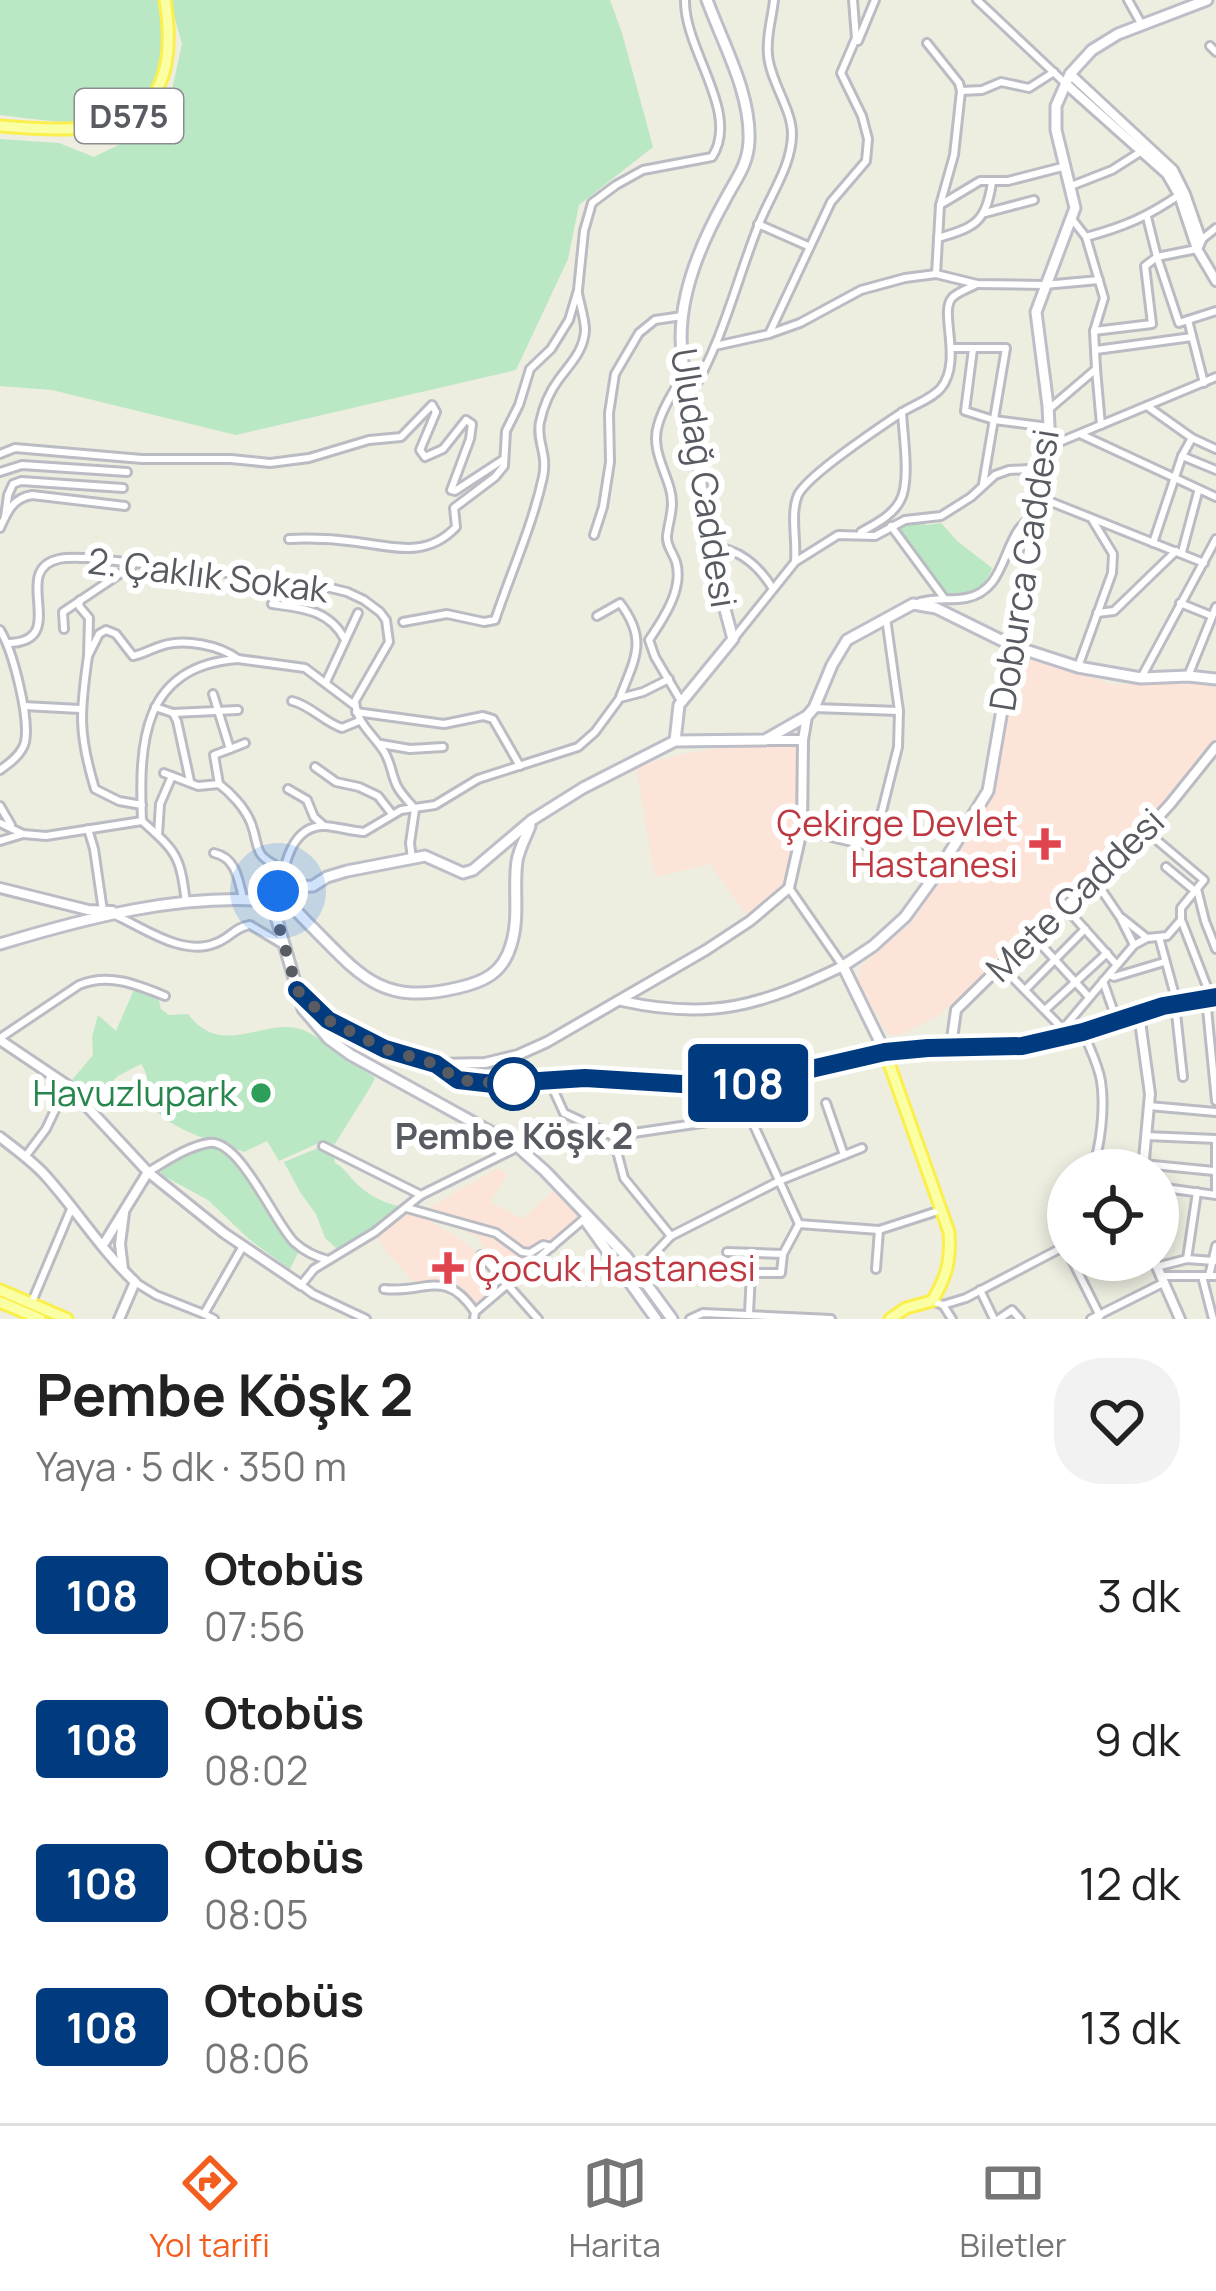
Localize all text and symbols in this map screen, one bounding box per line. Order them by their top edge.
road number: D575 [75,89,183,143]
street label: Uludağ Caddesi [660,345,749,611]
street label: Doburca Caddesi [977,426,1070,714]
street label: 2. Çaklık Sokak [85,535,332,614]
street label: Mete Caddesi [975,797,1174,992]
place label: Çekirge Devlet Hastanesi [776,798,1018,888]
marker: Çekirge Devlet Hastanesi [1029,828,1061,860]
your location [248,861,308,921]
line badge: 108 [679,1044,817,1122]
text: 108 [712,1054,784,1112]
marker: Pembe Köşk 2 [489,1059,539,1109]
place label: Havuzlupark [32,1068,238,1117]
marker: Havuzlupark [248,1080,274,1106]
place label: Pembe Köşk 2 [395,1111,633,1160]
map controls [1047,1149,1179,1281]
button: locate [1047,1149,1179,1281]
place label: Çocuk Hastanesi [475,1243,756,1292]
marker: Çocuk Hastanesi [432,1252,464,1284]
text: Pembe Köşk 2 [36,1355,413,1433]
button: heart [1054,1358,1180,1484]
text: Yaya · 5 dk · 350 m [36,1439,347,1493]
text: Otobüs [204,1537,364,1599]
text: 3 dk [1097,1564,1180,1626]
text: 108 [66,1566,138,1624]
text: 07:56 [204,1599,306,1653]
text: Otobüs [204,1681,364,1743]
text: 9 dk [1094,1708,1180,1770]
text: 108 [66,1710,138,1768]
text: 08:02 [204,1743,308,1797]
text: Otobüs [204,1825,364,1887]
text: 12 dk [1079,1852,1180,1914]
text: 108 [66,1854,138,1912]
text: 08:05 [204,1887,308,1941]
text: Otobüs [204,1969,364,2031]
text: 13 dk [1080,1996,1180,2058]
text: 108 [66,1998,138,2056]
text: 08:06 [204,2031,310,2085]
tab: Yol tarifi [149,2150,270,2267]
tab: Harita [569,2150,661,2267]
tab: Biletler [960,2150,1067,2267]

